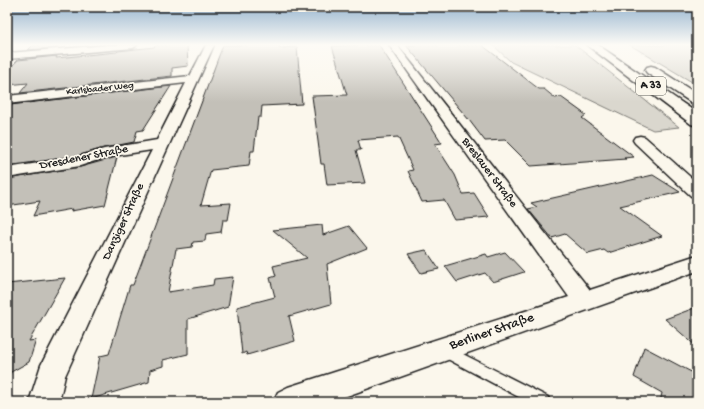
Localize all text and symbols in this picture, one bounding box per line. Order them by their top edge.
road number: A 33 [636,77,666,95]
street label: Karlsbader Weg [66,79,135,98]
street label: Breslauer Straße [458,134,520,211]
street label: Dresdener Straße [38,142,130,174]
street label: Danziger Straße [100,181,148,264]
street label: Berliner Straße [447,309,537,355]

